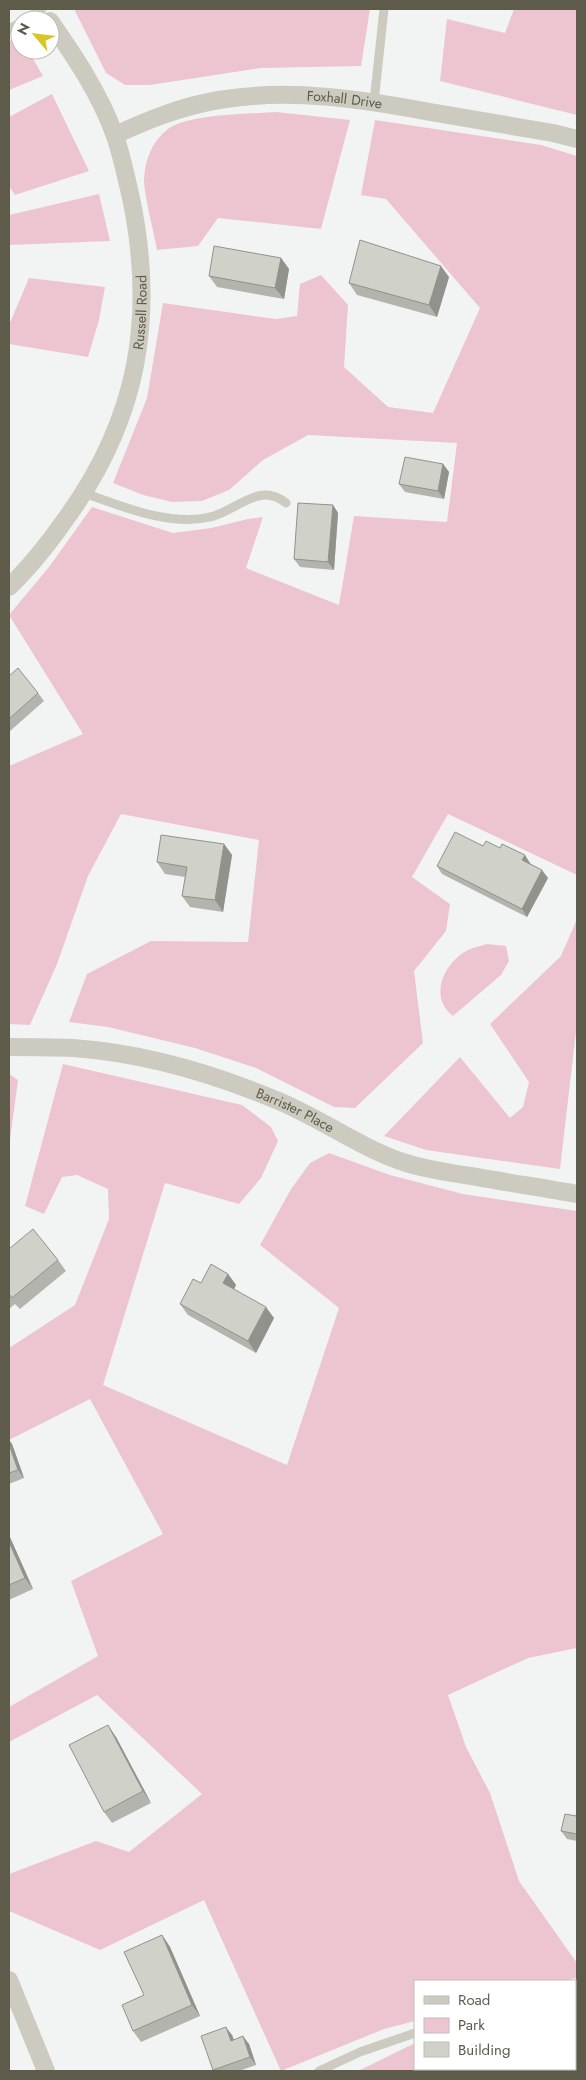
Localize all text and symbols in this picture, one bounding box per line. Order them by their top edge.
north arrow [10,10,60,60]
text: N [12,19,35,39]
street label: Foxhall Drive [306,85,384,114]
street label: Russell Road [128,275,152,351]
street label: Barrister Place [253,1083,338,1137]
legend [414,1980,576,2070]
text: Road [458,1989,490,2011]
text: Park [458,2014,485,2036]
text: Building [458,2039,510,2061]

